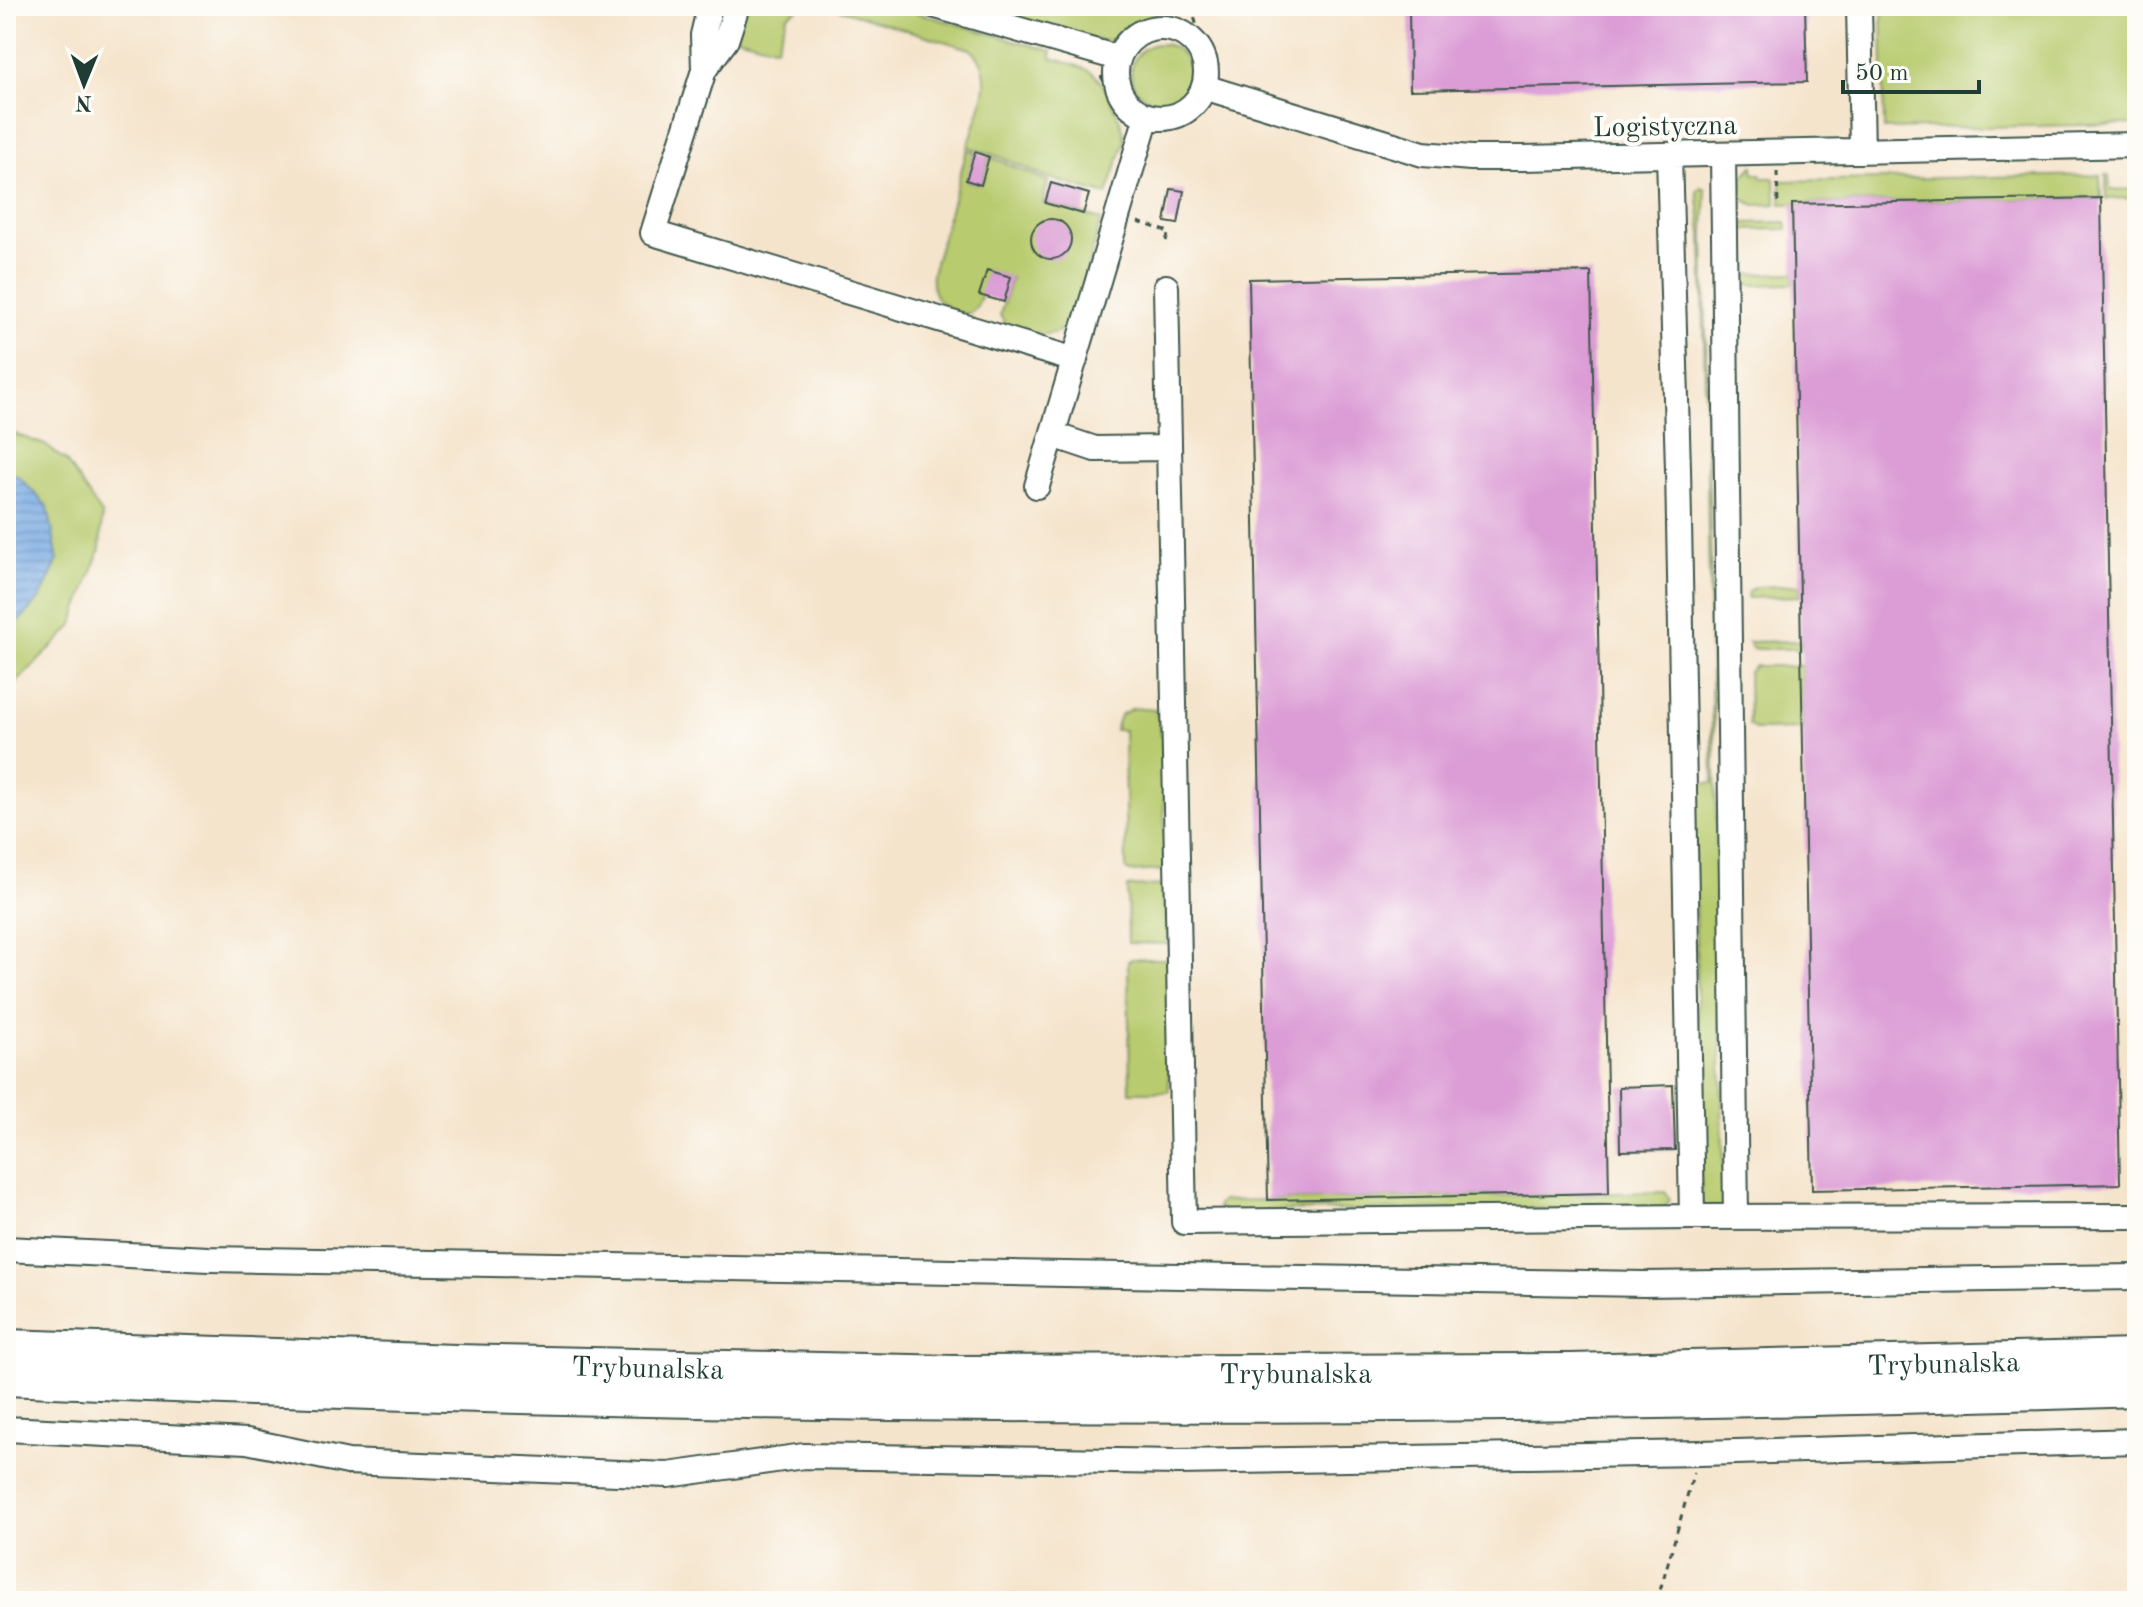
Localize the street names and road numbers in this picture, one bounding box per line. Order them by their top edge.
street label: Logistyczna [1593,113,1738,143]
street label: Trybunalska [1867,1350,2020,1382]
street label: Trybunalska [571,1355,724,1386]
street label: Trybunalska [1219,1362,1372,1390]

